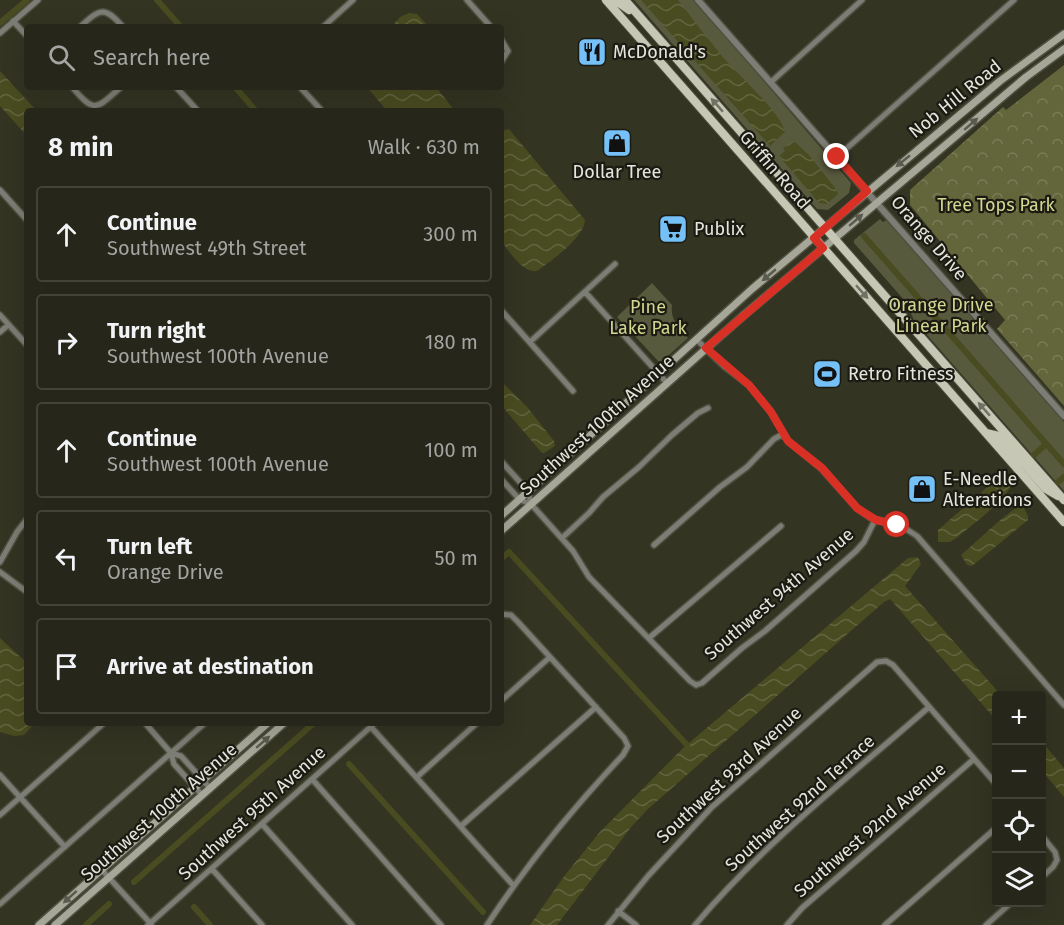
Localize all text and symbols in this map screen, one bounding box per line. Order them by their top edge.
search box [24,24,504,90]
restaurant icon: McDonald's [576,36,608,68]
icon: search [45,41,78,74]
place label: McDonald's [613,41,706,63]
text: Search here [93,44,211,71]
street label: Nob Hill Road [904,55,1006,143]
one-way arrow [711,98,724,113]
one-way arrow [963,118,978,131]
street label: Griffin Road [735,126,815,214]
shop icon: Dollar Tree [601,127,633,159]
text: 8 min [48,132,114,163]
text: Walk · 630 m [368,135,480,159]
route end [823,143,849,169]
one-way arrow [896,154,911,167]
place label: Dollar Tree [573,161,661,183]
street label: Orange Drive [886,191,972,285]
park label: Tree Tops Park [937,194,1056,216]
text: Continue [107,209,197,236]
supermarket icon: Publix [657,213,689,245]
one-way arrow [848,214,864,227]
icon: ahead [50,218,83,251]
place label: Publix [694,218,744,240]
text: 300 m [423,222,478,246]
text: Southwest 49th Street [107,236,307,260]
one-way arrow [762,268,777,281]
one-way arrow [855,284,868,299]
park label: Orange Drive Linear Park [889,294,993,337]
park label: Pine Lake Park [609,296,688,339]
text: Turn right [107,317,206,344]
icon: right [50,326,83,359]
text: 180 m [425,330,478,354]
text: Southwest 100th Avenue [107,344,329,368]
street label: Southwest 100th Avenue [515,350,679,500]
sports icon: Retro Fitness [811,358,843,390]
place label: Retro Fitness [848,363,953,385]
one-way arrow [978,402,991,417]
text: Continue [107,425,197,452]
icon: ahead [50,434,83,467]
text: 100 m [425,438,478,462]
text: Southwest 100th Avenue [107,452,329,476]
place label: E-Needle Alterations [943,468,1032,511]
shop icon: E-Needle Alterations [906,473,938,505]
route start [883,511,909,537]
street label: Southwest 94th Avenue [700,523,858,665]
text: Turn left [107,533,192,560]
icon: left [50,542,83,575]
text: 50 m [434,546,478,570]
text: Orange Drive [107,560,224,584]
icon: arrive [50,650,83,683]
text: Arrive at destination [107,653,314,680]
map controls [992,691,1046,907]
button: + [992,691,1046,745]
street label: Southwest 93rd Avenue [652,702,806,848]
street label: Southwest 92nd Terrace [721,730,879,876]
one-way arrow [255,736,270,749]
street label: Southwest 100th Avenue [76,738,242,886]
street label: Southwest 95th Avenue [174,741,330,885]
button: − [992,745,1046,799]
street label: Southwest 92nd Avenue [790,758,950,902]
button: locate [992,799,1046,853]
button: layers [992,853,1046,907]
one-way arrow [63,890,78,903]

